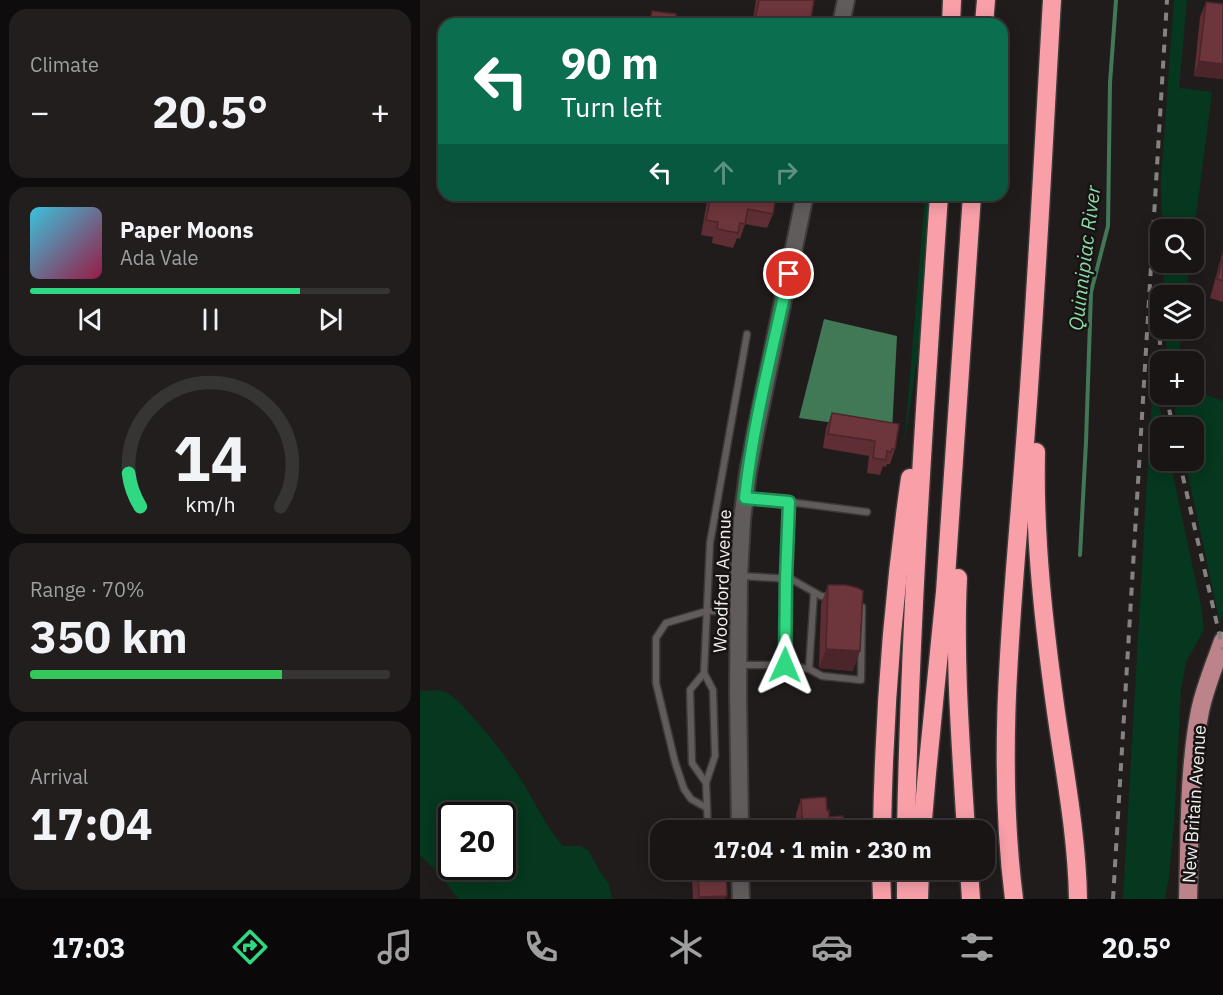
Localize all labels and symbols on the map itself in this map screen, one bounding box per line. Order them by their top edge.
water label: Quinnipiac River [1062,183,1106,332]
pin [763,248,814,299]
street label: Woodford Avenue [708,509,736,653]
position arrow [753,633,817,697]
street label: New Britain Avenue [1177,724,1211,884]
speed limit sign: 20 [438,802,516,880]

